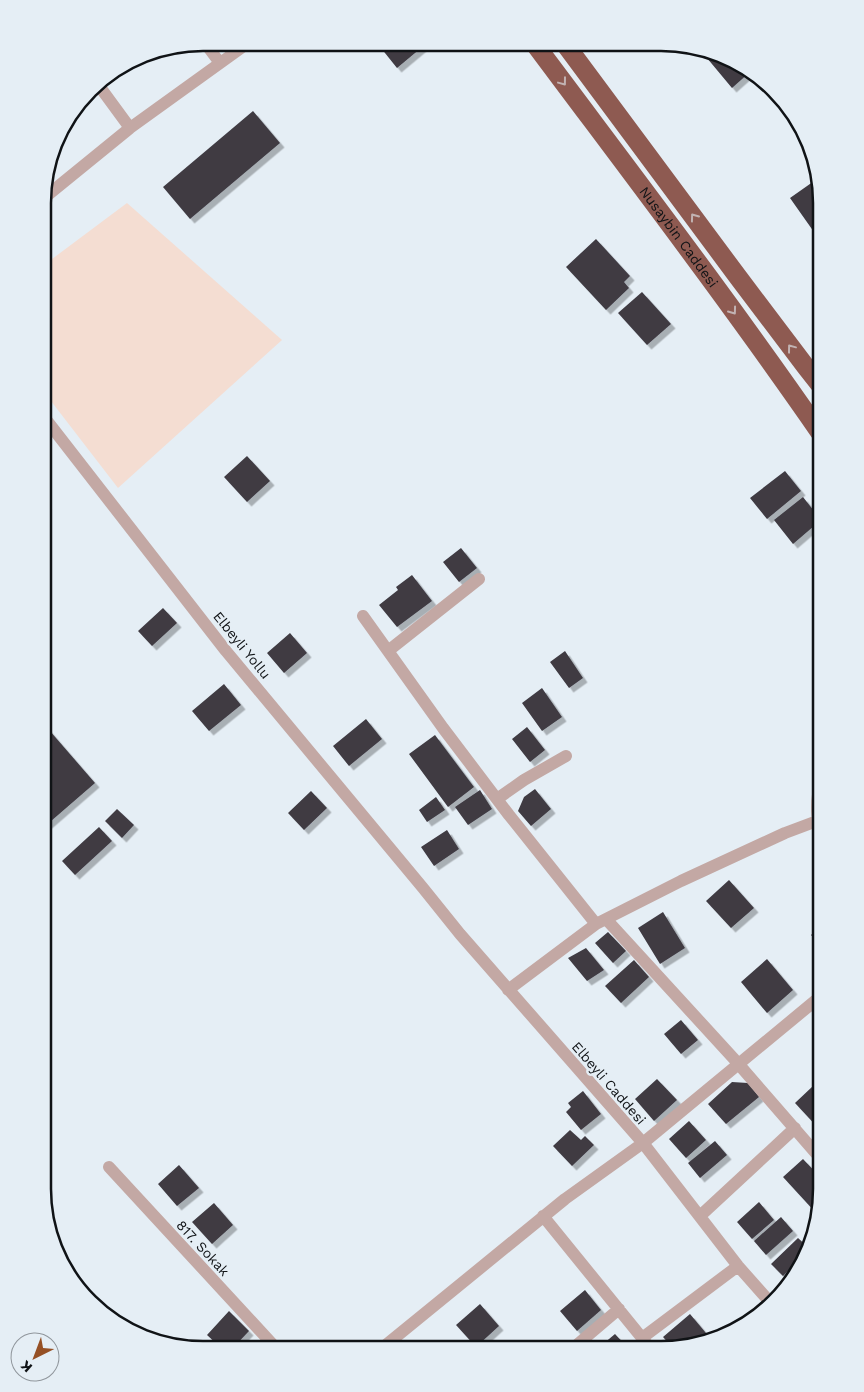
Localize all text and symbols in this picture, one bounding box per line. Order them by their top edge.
one-way arrow [557,76,566,86]
street label: Nusaybin Caddesi [636,183,721,290]
one-way arrow [691,213,700,223]
one-way arrow [727,305,736,315]
one-way arrow [788,344,797,354]
street label: Elbeyli Yollu [210,608,274,682]
street label: Elbeyli Caddesi [569,1039,649,1127]
street label: 817. Sokak [173,1217,233,1279]
north arrow [10,1332,60,1382]
text: K [17,1357,35,1376]

